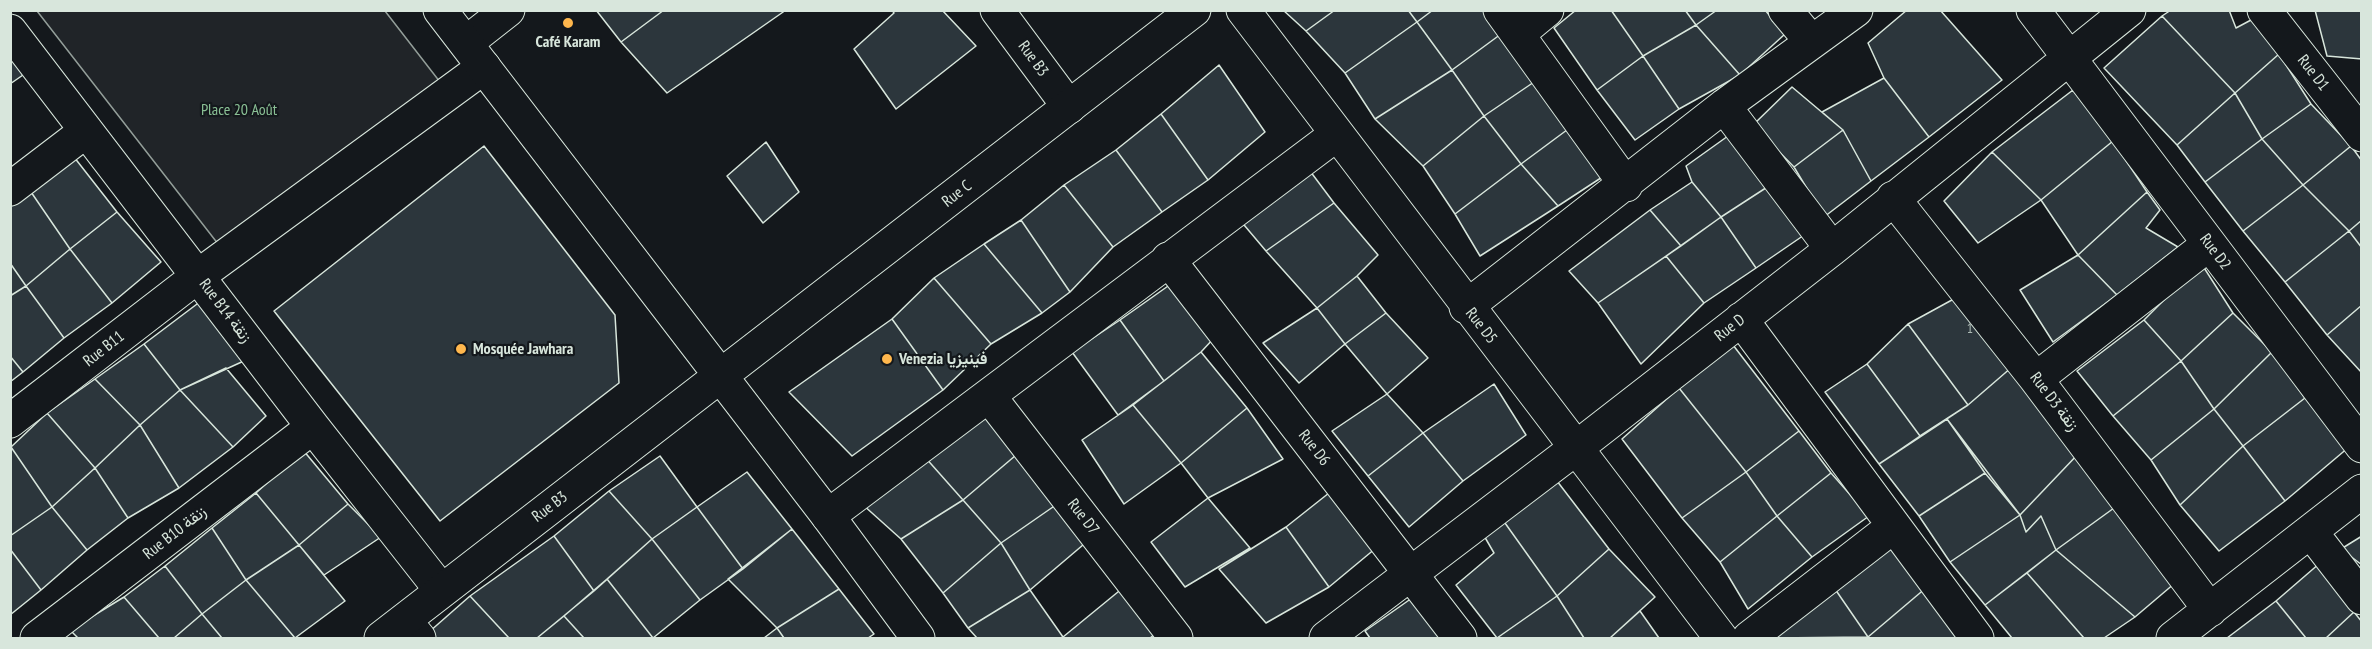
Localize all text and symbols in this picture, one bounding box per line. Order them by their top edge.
marker: Café Karam [561,16,575,30]
place label: Café Karam [536,32,600,52]
street label: Rue B3 [1014,37,1052,81]
street label: Rue D1 [2293,51,2333,95]
park label: Place 20 Août [201,100,277,120]
street label: Rue C [939,177,975,211]
street label: Rue D2 [2195,230,2235,274]
street label: Rue B14 زنقة [195,275,255,347]
street label: Rue D5 [1461,304,1501,348]
street label: Rue D [1711,310,1749,346]
house number: 1 [1967,321,1973,337]
street label: Rue B11 [80,327,128,371]
place label: Mosquée Jawhara [473,339,573,359]
marker: Mosquée Jawhara [454,342,468,356]
place label: Venezia فينيزيا [899,349,987,369]
marker: Venezia فينيزيا [880,352,894,366]
street label: Rue D3 زنقة [2026,369,2082,435]
street label: Rue D6 [1294,426,1334,470]
street label: Rue B3 [529,487,571,527]
street label: Rue D7 [1063,495,1103,539]
street label: Rue B10 زنقة [139,502,211,564]

